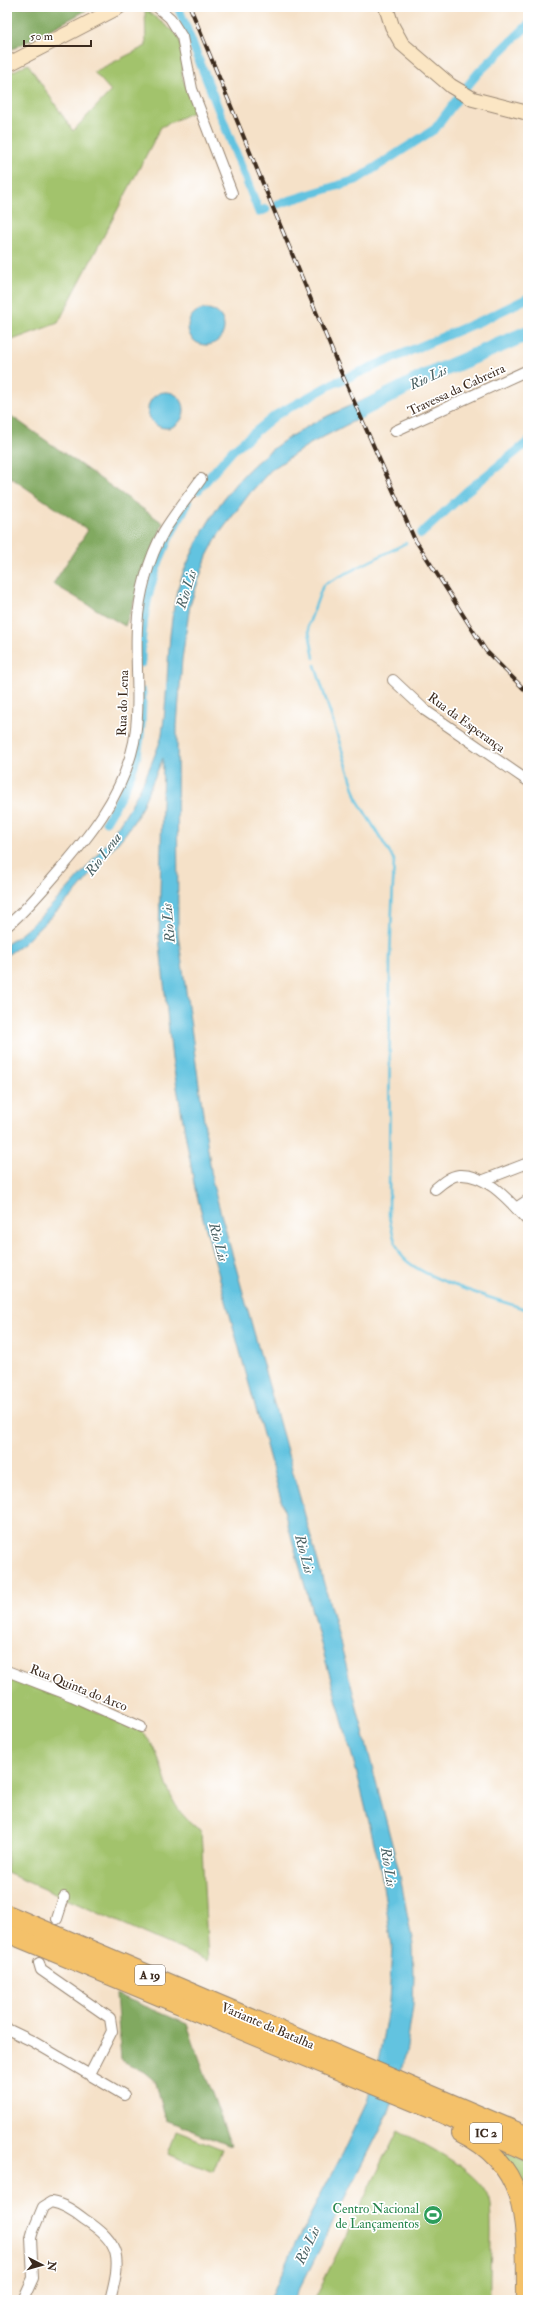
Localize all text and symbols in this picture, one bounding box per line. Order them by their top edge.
scale bar [24,22,91,48]
text: 50 m [30,29,54,44]
street label: Travessa da Cabreira [405,360,508,419]
water label: Rio Lis [406,361,451,394]
water label: Rio Lis [172,567,201,611]
street label: Rua do Lena [114,669,132,736]
street label: Rua da Esperança [424,689,509,757]
water label: Rio Lena [81,829,125,880]
water label: Rio Lis [158,901,179,944]
water label: Rio Lis [205,1220,232,1264]
water label: Rio Lis [291,1532,318,1576]
street label: Rua Quinta do Arco [27,1661,130,1715]
water label: Rio Lis [377,1845,400,1889]
road number: A 19 [135,1965,165,1985]
street label: Variante da Batalha [219,1999,317,2053]
road number: IC 2 [470,2123,502,2143]
place label: Centro Nacional de Lançamentos [332,2201,420,2232]
sports icon: Centro Nacional de Lançamentos [422,2204,444,2226]
water label: Rio Lis [291,2223,324,2268]
north arrow [22,2245,62,2285]
text: N [44,2259,59,2273]

